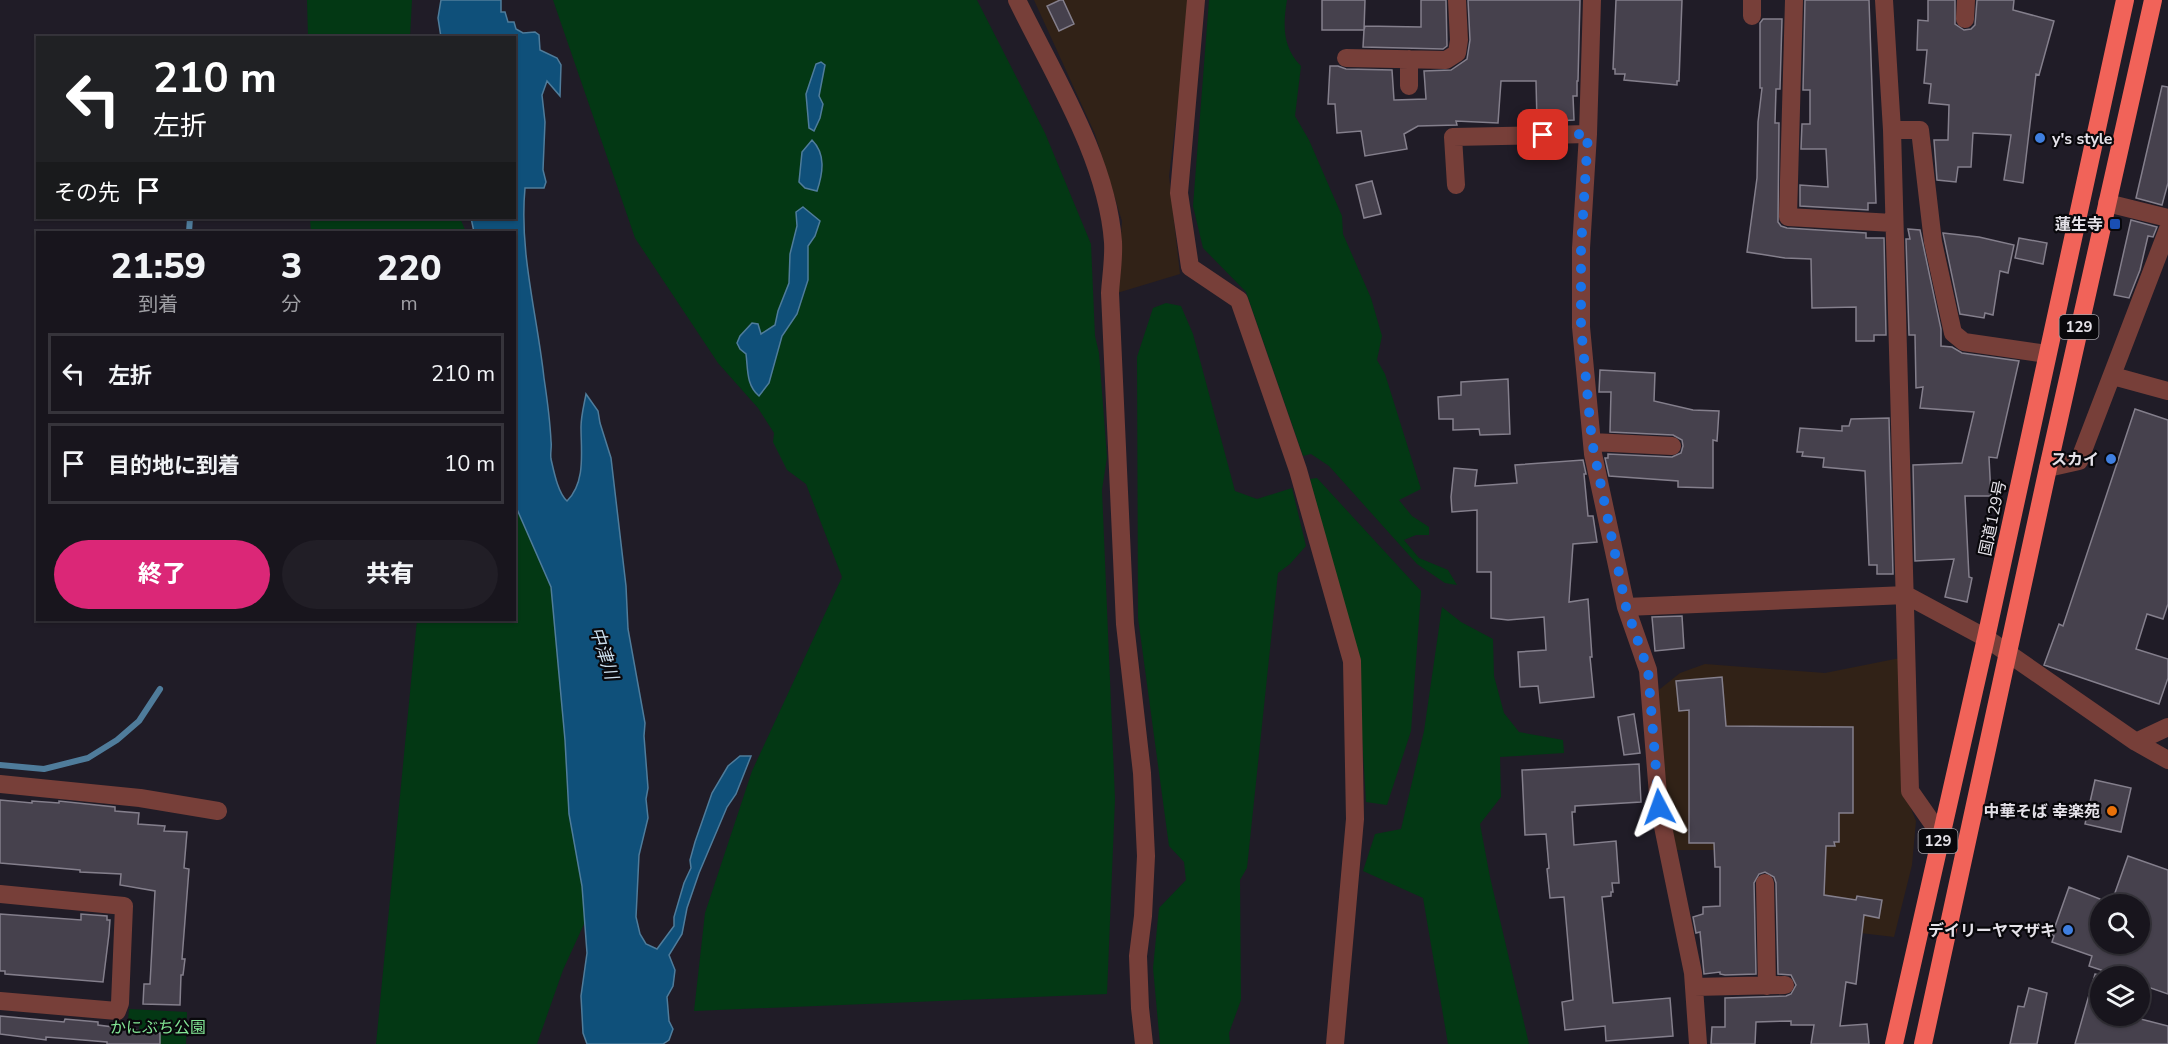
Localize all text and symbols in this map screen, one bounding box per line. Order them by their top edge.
text: 210 m [153,50,277,107]
icon: left [54,60,132,138]
text: 左折 [153,108,207,145]
pin [1517,109,1568,160]
icon: arrive [1526,118,1559,151]
place label: y's style [2051,128,2113,150]
marker: y's style [2033,131,2047,145]
icon: arrive [132,174,165,207]
text: その先 [54,178,120,208]
place label: 蓮生寺 [2055,214,2103,236]
marker: 蓮生寺 [2108,217,2122,231]
text: 21:59 [110,242,206,291]
text: 3 [281,242,302,291]
text: 220 [377,244,442,293]
text: m [401,290,418,317]
text: 到着 [138,291,178,318]
text: 分 [281,291,301,318]
road number: 129 [2060,315,2098,339]
icon: left [57,357,90,390]
text: 210 m [431,359,495,389]
text: 左折 [108,361,152,391]
icon: arrive [57,447,90,480]
text: 10 m [444,449,495,479]
place label: スカイ [2051,449,2099,471]
text: 目的地に到着 [108,451,240,481]
marker: スカイ [2104,452,2118,466]
street label: 国道129号 [1974,478,2012,558]
button: 終了 [54,540,270,609]
button: 共有 [282,540,498,609]
water label: 中津川 [584,624,624,684]
position arrow [1627,775,1691,839]
place label: 中華そば 幸楽苑 [1984,801,2100,823]
marker: 中華そば 幸楽苑 [2105,804,2119,818]
road number: 129 [1918,829,1958,853]
map controls [2090,894,2150,1026]
button: search [2090,894,2150,954]
place label: デイリーヤマザキ [1928,920,2056,942]
marker: デイリーヤマザキ [2061,923,2075,937]
button: layers [2090,966,2150,1026]
park label: かにぶち公園 [110,1017,206,1039]

